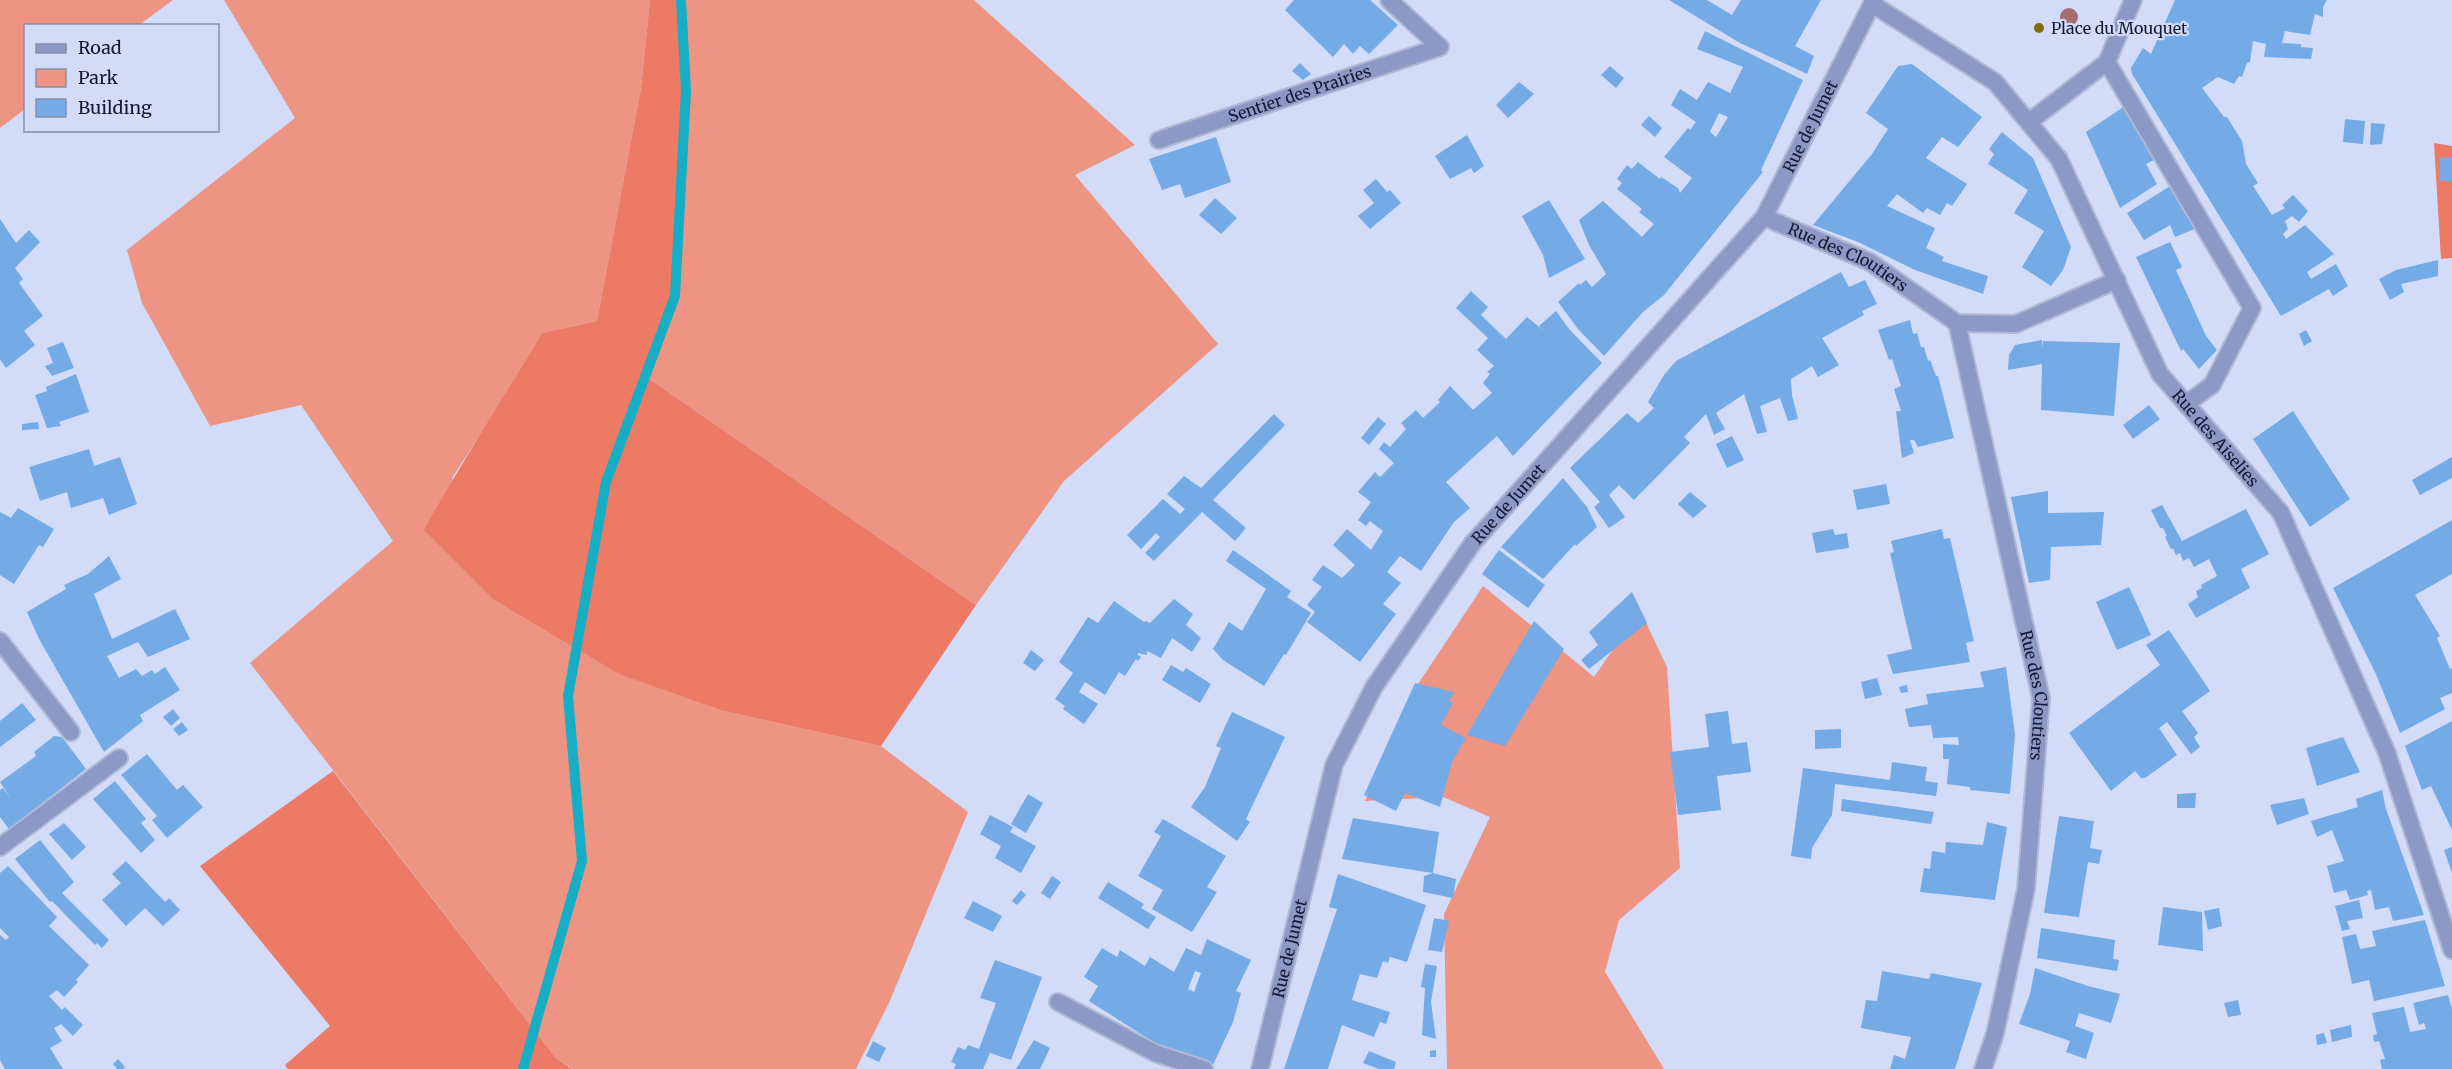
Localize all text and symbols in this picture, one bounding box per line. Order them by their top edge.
place label: Place du Mouquet [2051,18,2188,38]
marker: Place du Mouquet [2032,21,2046,35]
legend [24,24,219,132]
text: Road [78,36,122,59]
street label: Sentier des Prairies [1226,61,1374,126]
text: Park [78,66,119,89]
street label: Rue de Jumet [1778,76,1842,176]
text: Building [78,96,152,119]
street label: Rue des Cloutiers [1785,218,1912,296]
street label: Rue des Aiselies [2168,385,2263,491]
street label: Rue de Jumet [1467,459,1550,548]
street label: Rue des Cloutiers [2016,628,2052,762]
street label: Rue de Jumet [1268,896,1311,1000]

